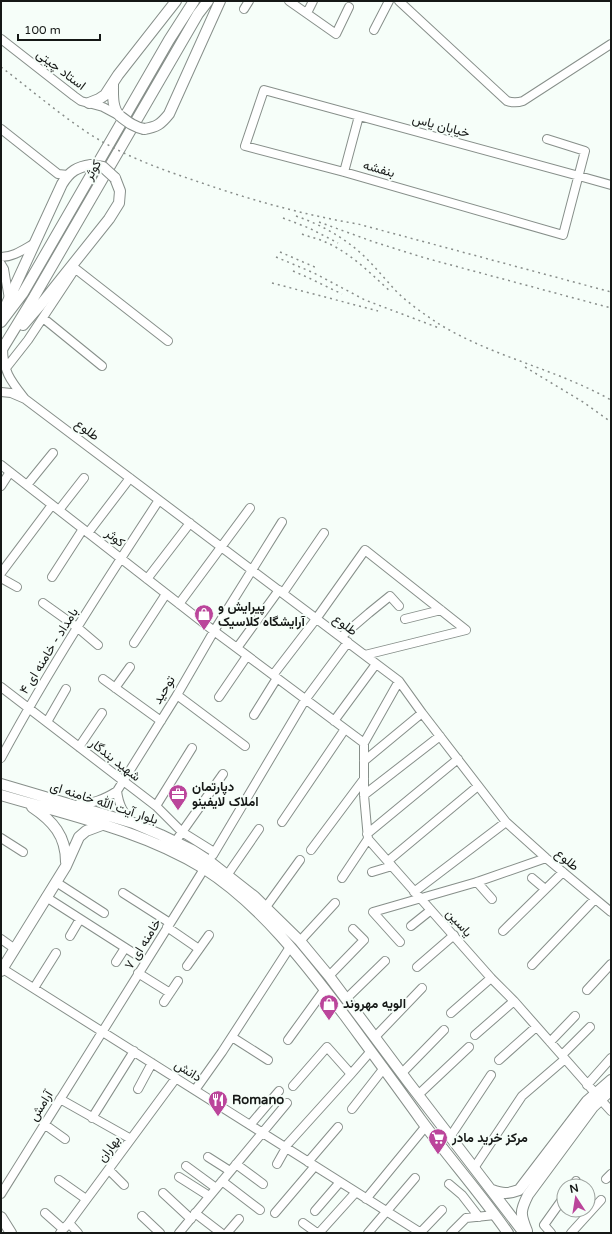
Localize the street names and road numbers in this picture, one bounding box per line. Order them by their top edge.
street label: استاد چیتی [33,46,89,95]
street label: خیابان یاس [410,111,472,141]
street label: کوثر [80,157,105,184]
street label: بنفشه [361,157,397,181]
street label: طلوع [71,416,102,445]
street label: کوثر [101,525,128,551]
street label: بامداد - خامنه ای ۴ [16,605,82,697]
street label: طلوع [329,611,360,640]
street label: توحید [149,673,179,707]
street label: شهید بندگار [86,735,144,785]
street label: بلوار آیت الله خامنه ای [48,778,160,828]
street label: طلوع [551,845,582,875]
street label: یاسین [442,906,476,940]
street label: خامنه ای ۷ [121,915,165,972]
street label: دانش [171,1057,205,1085]
street label: آرامش [26,1087,57,1124]
street label: بهاران [94,1132,124,1165]

